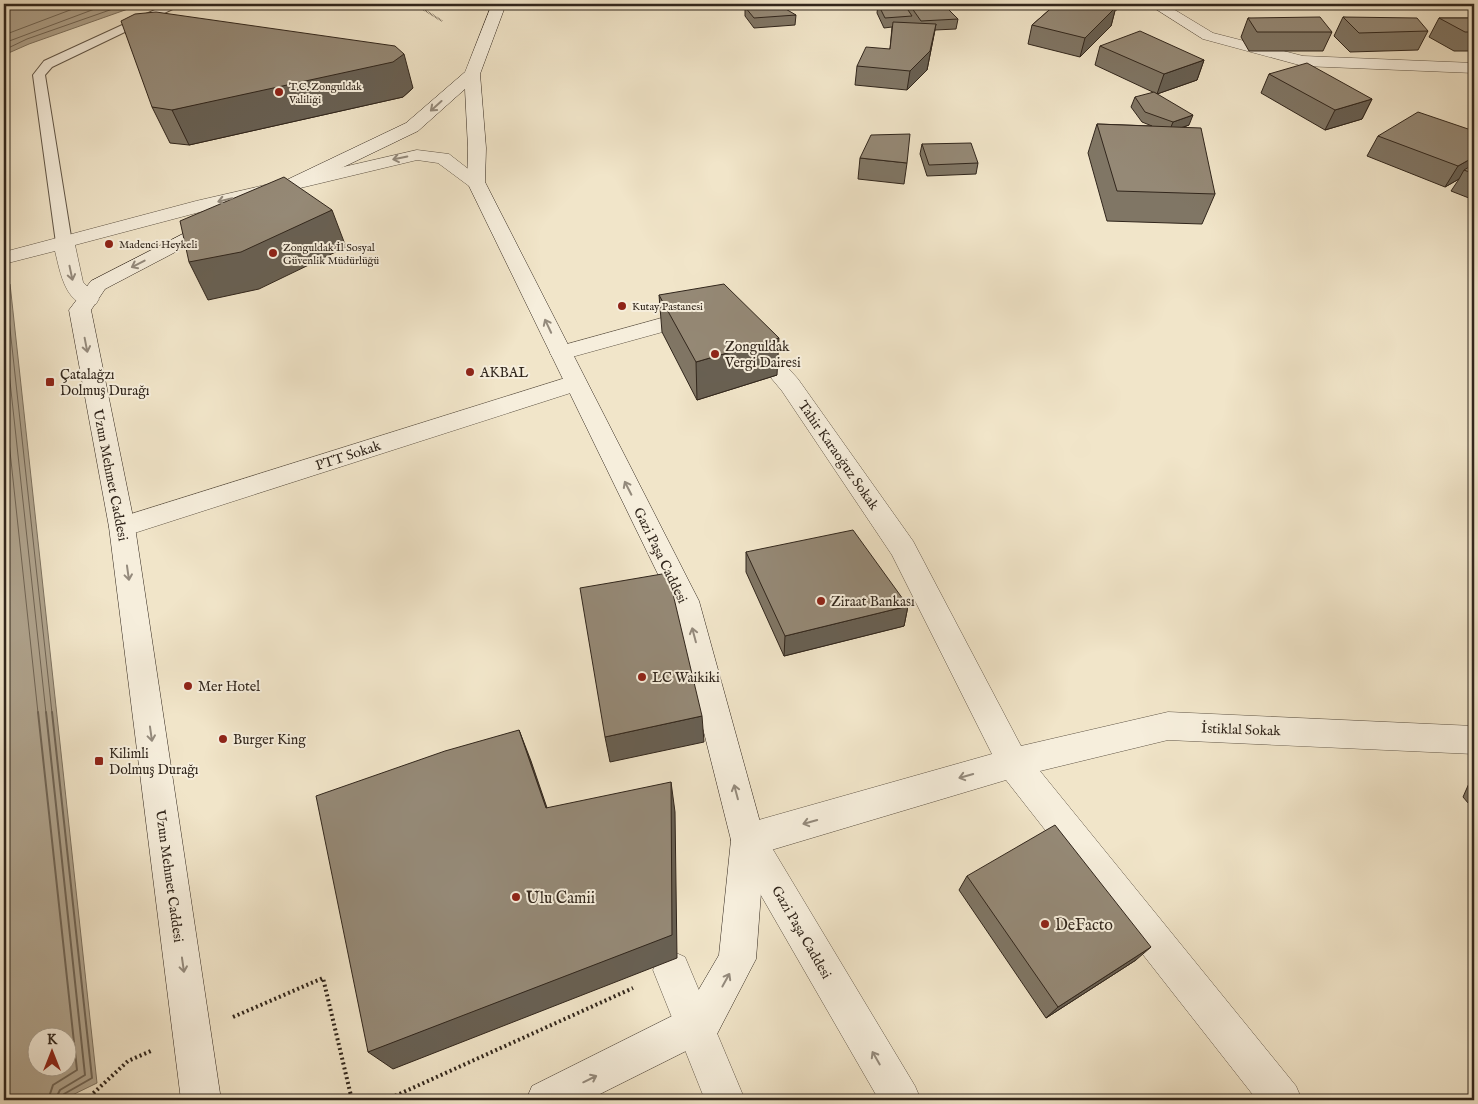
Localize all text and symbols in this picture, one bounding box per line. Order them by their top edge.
place label: T.C. Zonguldak Valiliği [288,80,362,107]
marker: T.C. Zonguldak Valiliği [273,86,285,98]
one-way arrow [429,100,442,112]
one-way arrow [393,154,409,164]
one-way arrow [217,196,233,205]
marker: Madenci Heykeli [103,238,115,250]
place label: Madenci Heykeli [119,238,197,252]
place label: Zonguldak İl Sosyal Güvenlik Müdürlüğü [283,241,380,268]
marker: Zonguldak İl Sosyal Güvenlik Müdürlüğü [267,247,279,259]
one-way arrow [131,260,146,269]
one-way arrow [67,265,76,281]
marker: Kutay Pastanesi [616,300,628,312]
place label: Kutay Pastanesi [632,300,703,314]
one-way arrow [543,319,552,334]
one-way arrow [82,336,92,352]
place label: Zonguldak Vergi Dairesi [724,338,801,372]
marker: Zonguldak Vergi Dairesi [709,348,721,360]
place label: AKBAL [479,364,528,382]
place label: Çatalağzı Dolmuş Durağı [60,366,150,400]
marker: AKBAL [464,366,476,378]
marker: Çatalağzı Dolmuş Durağı [44,376,56,388]
street label: Tahir Karaoğuz Sokak [794,397,883,514]
street label: Uzun Mehmet Caddesi [88,408,132,543]
street label: PTT Sokak [313,437,384,475]
one-way arrow [623,481,632,496]
street label: Gazi Paşa Caddesi [629,504,691,607]
one-way arrow [123,565,133,581]
place label: Ziraat Bankası [831,593,915,611]
marker: Ziraat Bankası [815,595,827,607]
one-way arrow [689,628,698,644]
place label: LC Waikiki [652,669,720,687]
marker: LC Waikiki [636,671,648,683]
place label: Mer Hotel [198,678,260,696]
marker: Mer Hotel [182,680,194,692]
street label: İstiklal Sokak [1201,720,1281,740]
one-way arrow [146,726,156,742]
place label: Burger King [233,731,306,749]
marker: Burger King [217,733,229,745]
place label: Kilimli Dolmuş Durağı [109,745,199,779]
marker: Kilimli Dolmuş Durağı [93,755,105,767]
one-way arrow [958,772,974,782]
one-way arrow [731,785,740,801]
street label: Uzun Mehmet Caddesi [151,809,187,944]
one-way arrow [802,817,818,827]
street label: Gazi Paşa Caddesi [767,883,835,983]
place label: Ulu Camii [526,889,595,909]
marker: Ulu Camii [510,891,522,903]
place label: DeFacto [1055,916,1113,936]
marker: DeFacto [1039,918,1051,930]
one-way arrow [178,956,188,972]
one-way arrow [721,973,731,987]
north arrow [28,1026,78,1076]
text: K [47,1031,58,1049]
one-way arrow [871,1051,881,1066]
one-way arrow [582,1074,597,1083]

